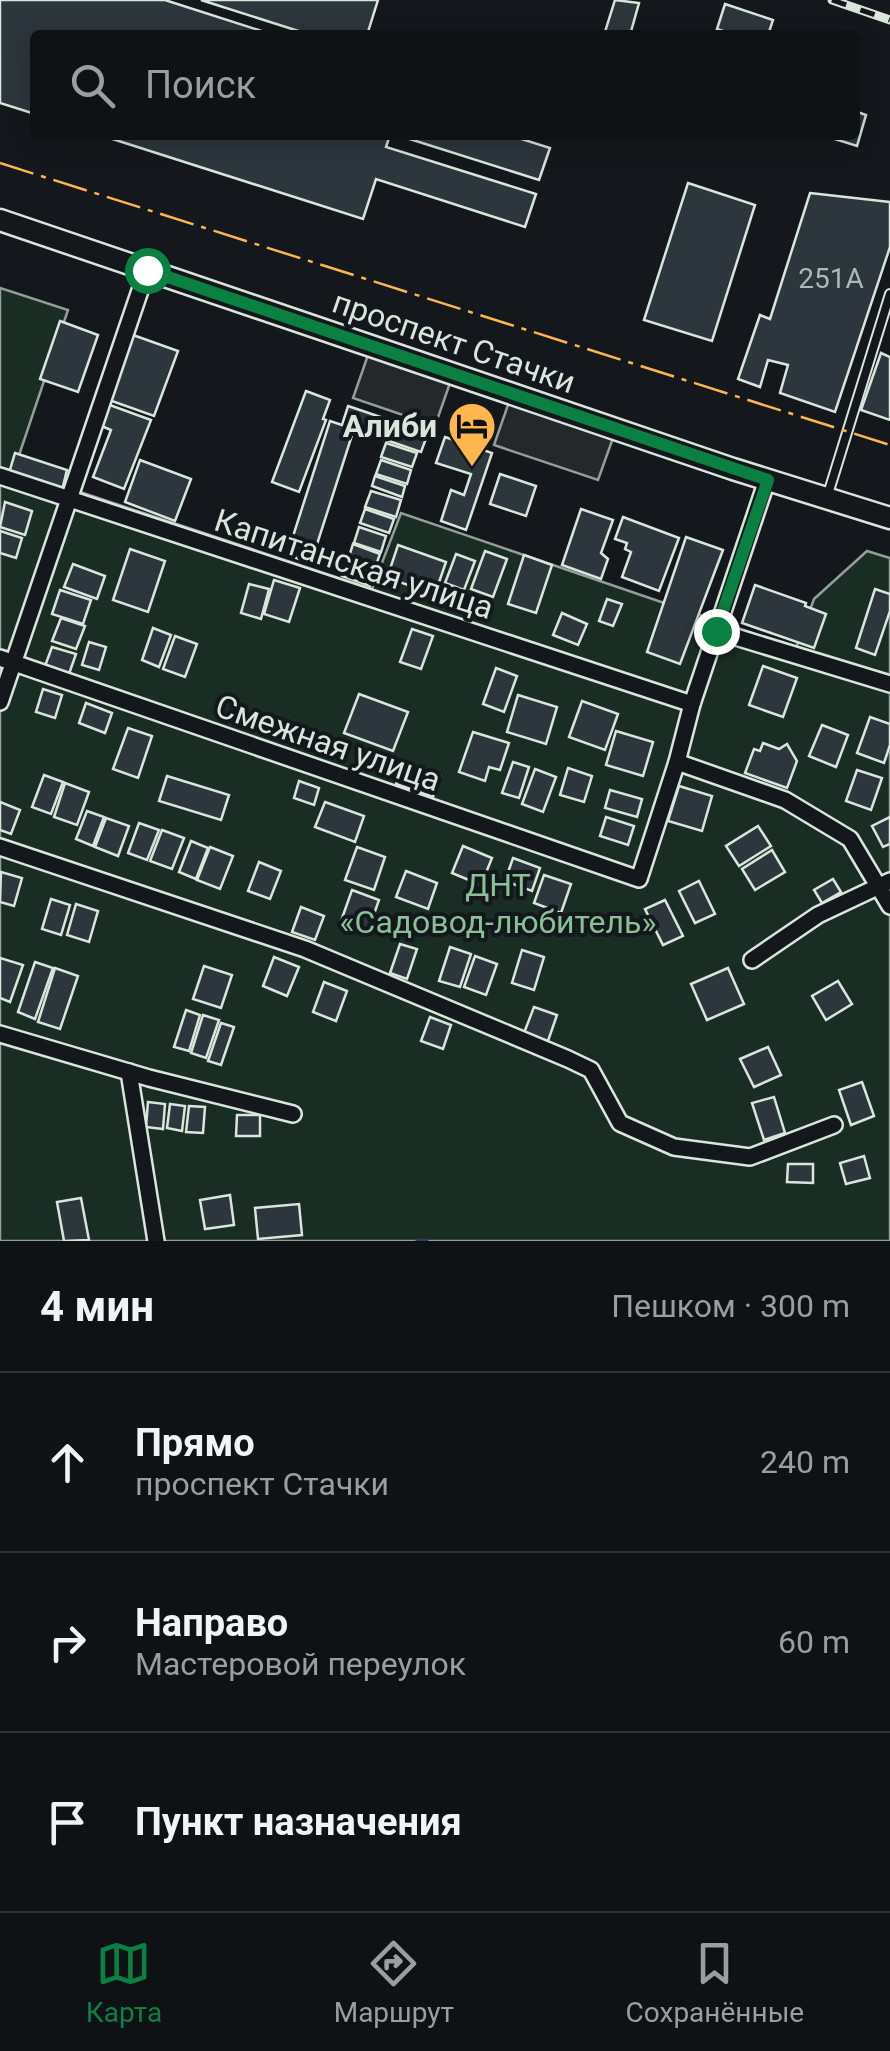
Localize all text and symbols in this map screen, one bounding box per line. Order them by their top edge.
search box [30,30,860,140]
icon: search [65,58,120,113]
text: Поиск [145,63,256,107]
route start [125,248,171,294]
house number: 251А [798,262,864,295]
street label: проспект Стачки [328,283,580,401]
hotel icon: Алиби [446,400,498,468]
place label: Алиби [343,407,437,445]
street label: Капитанская улица [210,501,498,627]
route end [694,609,740,655]
street label: Смежная улица [211,687,445,799]
park label: ДНТ «Садовод-любитель» [340,866,656,941]
text: 4 мин [40,1282,154,1331]
text: Пешком · 300 m [611,1287,850,1325]
text: Прямо [135,1421,255,1465]
icon: ahead [40,1435,95,1490]
text: 240 m [760,1443,850,1481]
text: проспект Стачки [135,1465,389,1503]
text: Направо [135,1601,288,1645]
icon: right [40,1615,95,1670]
text: 60 m [778,1623,850,1661]
text: Мастеровой переулок [135,1645,466,1683]
icon: arrive [40,1795,95,1850]
text: Пункт назначения [135,1800,462,1844]
tab: Карта [86,1936,162,2029]
tab: Маршрут [334,1936,454,2029]
tab: Сохранённые [626,1936,804,2029]

